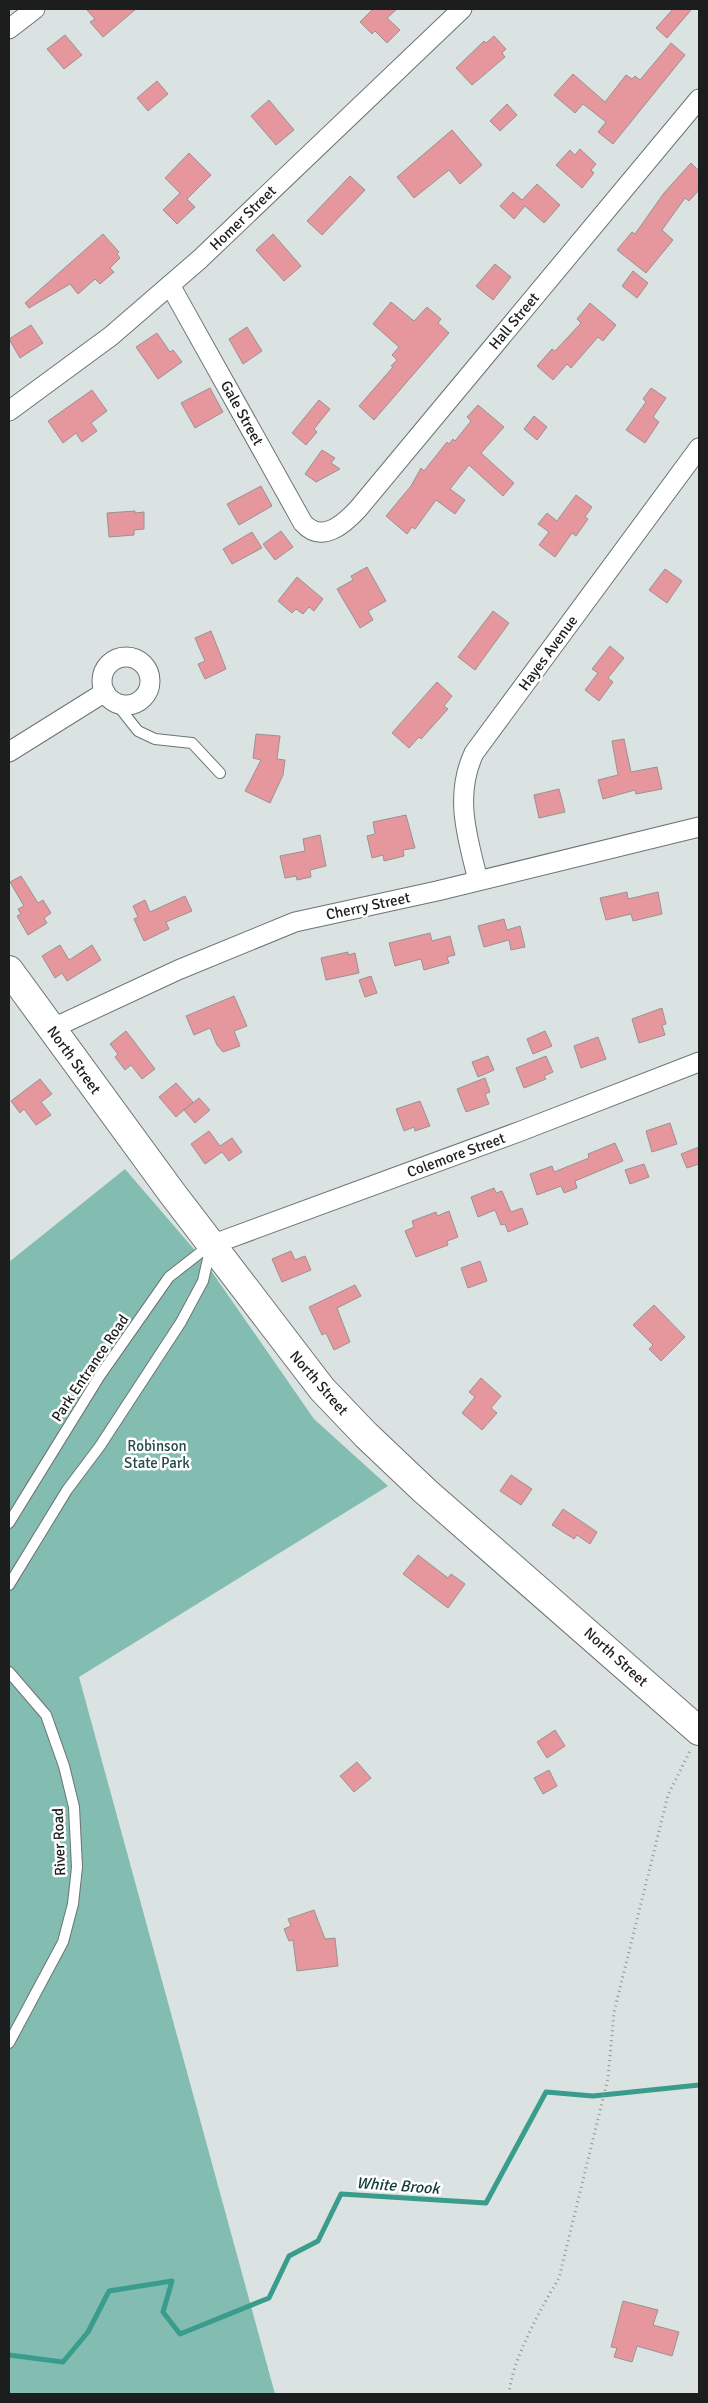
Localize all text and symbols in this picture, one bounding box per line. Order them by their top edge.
street label: Homer Street [206,182,280,254]
street label: Hall Street [485,289,543,353]
street label: Gale Street [217,377,267,449]
street label: Hayes Avenue [515,612,581,694]
street label: Cherry Street [324,888,412,924]
street label: North Street [43,1023,105,1097]
street label: Colemore Street [404,1129,508,1181]
street label: Park Entrance Road [48,1311,132,1425]
street label: North Street [286,1347,352,1419]
park label: Robinson State Park [124,1437,190,1472]
street label: North Street [580,1624,652,1690]
street label: River Road [49,1808,69,1876]
water label: White Brook [356,2173,442,2199]

